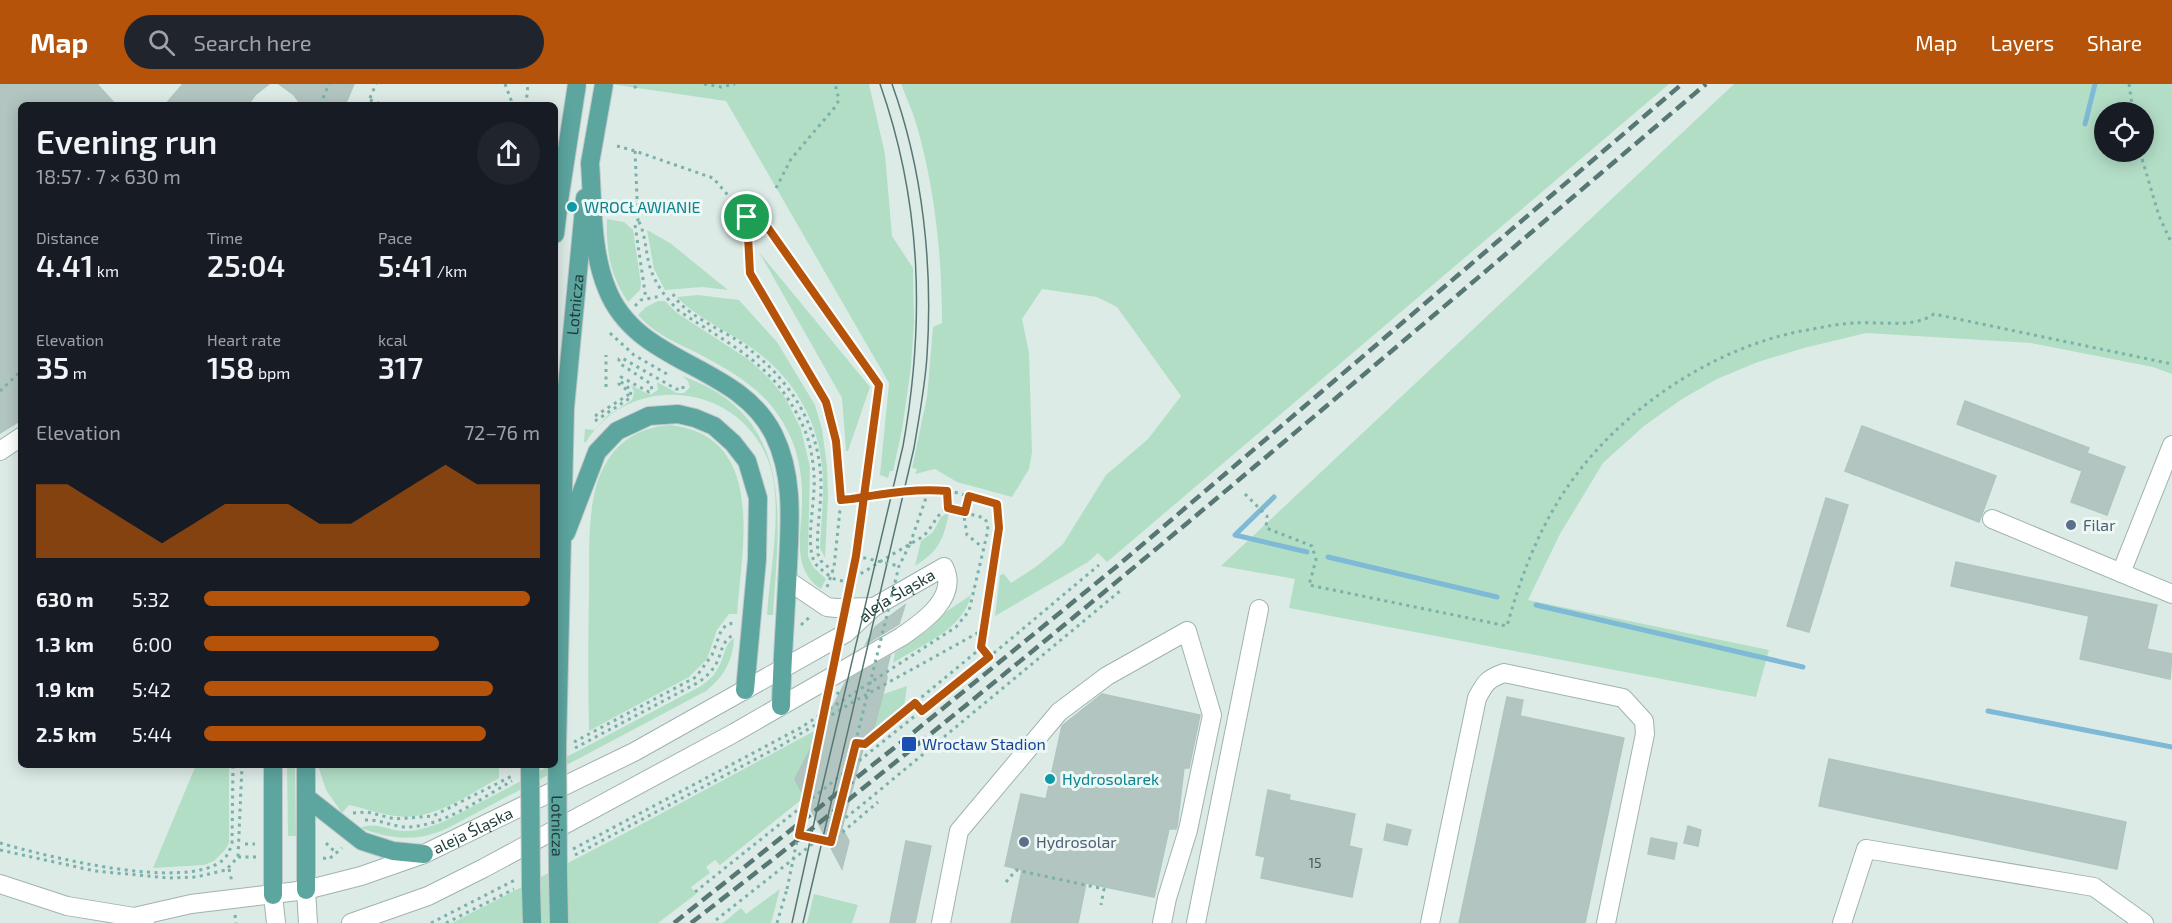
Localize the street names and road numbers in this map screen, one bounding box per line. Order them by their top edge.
street label: Lotnicza [562,273,587,336]
street label: aleja Śląska [854,564,938,626]
street label: Lotnicza [548,795,568,857]
street label: aleja Śląska [430,802,515,857]

